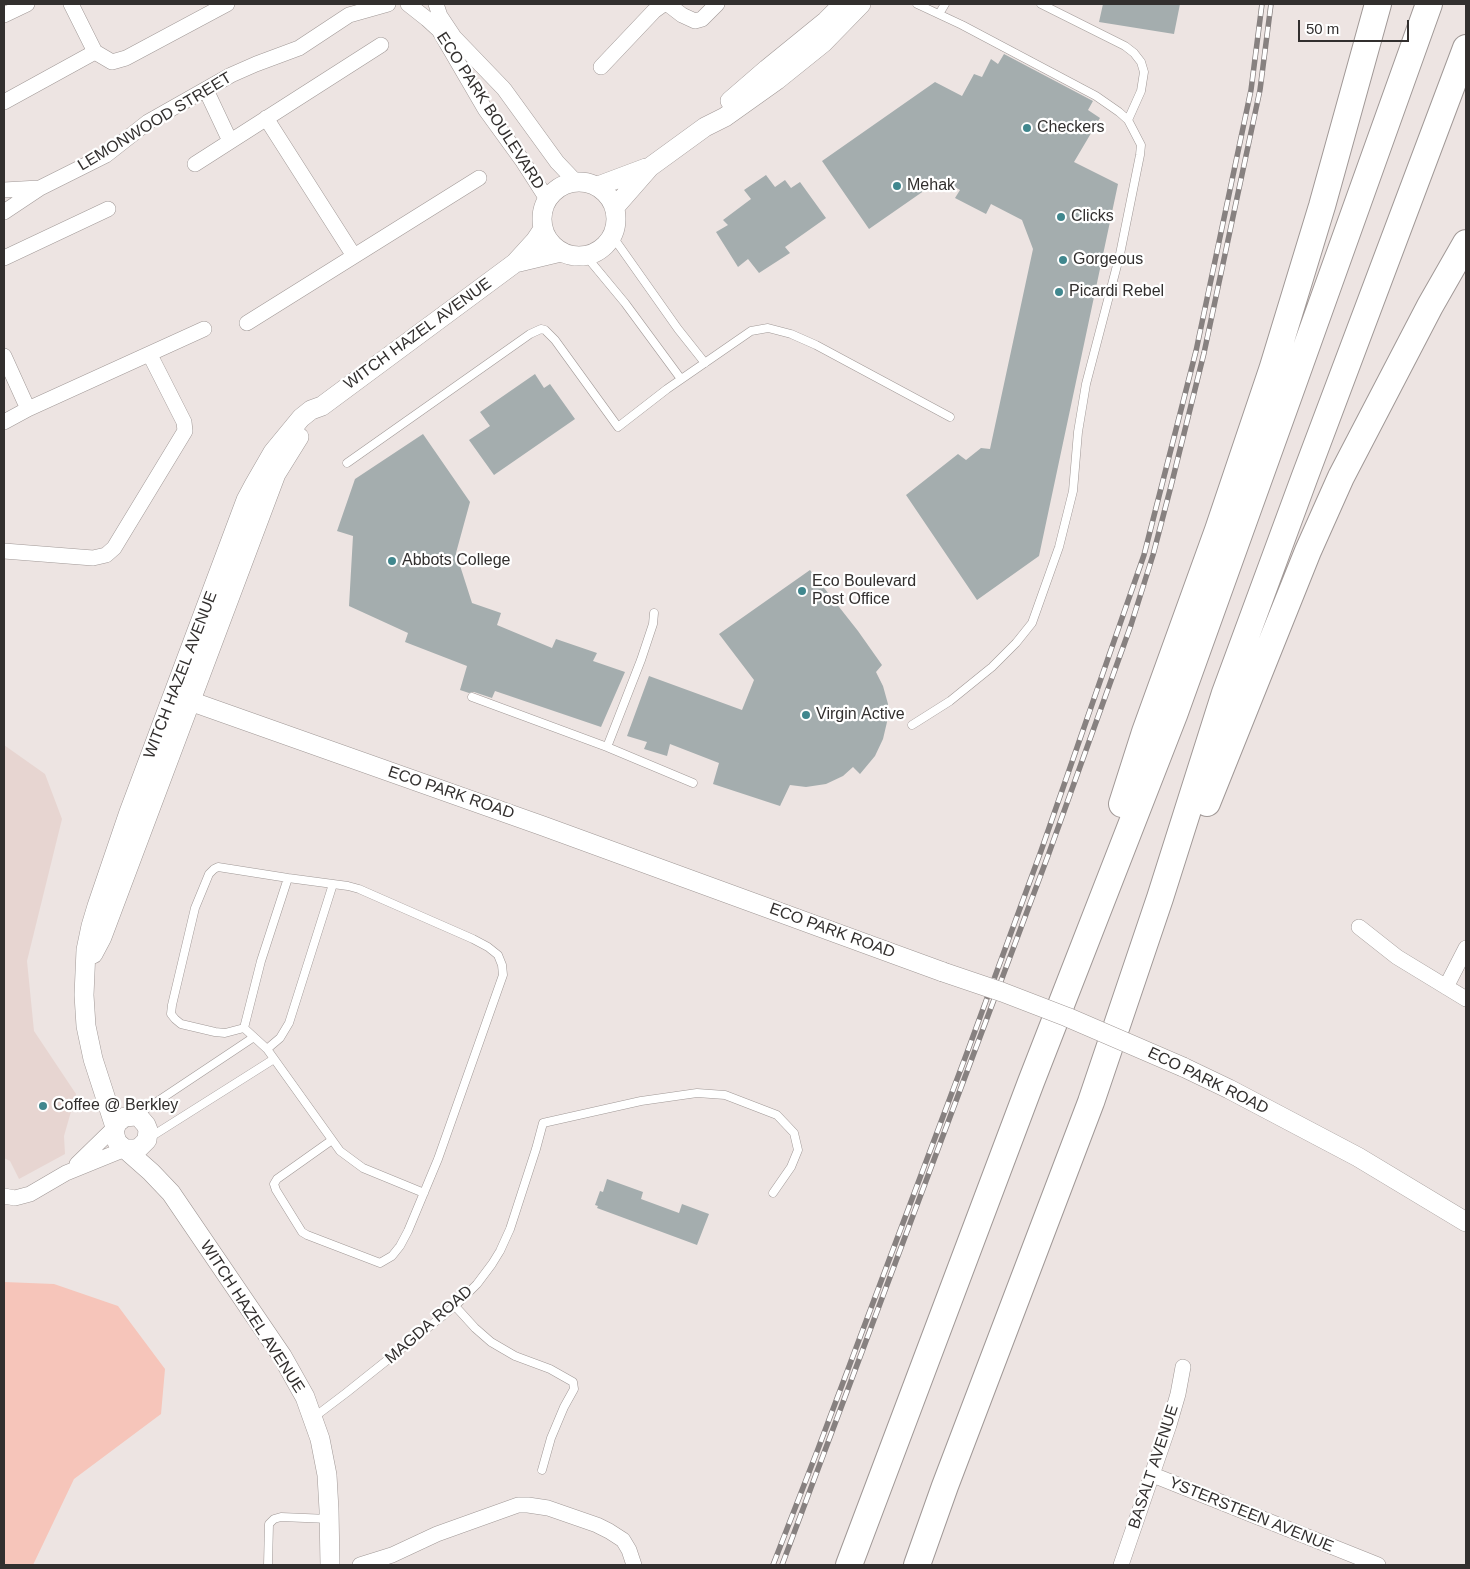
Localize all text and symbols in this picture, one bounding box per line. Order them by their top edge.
scale bar [1300,10,1411,42]
text: 50 m [1306,20,1339,37]
street label: ECO PARK BOULEVARD [432,29,548,193]
street label: LEMONWOOD STREET [75,68,235,176]
place label: Checkers [1037,118,1105,138]
marker: Checkers [1021,122,1033,134]
place label: Mehak [907,176,955,196]
marker: Mehak [891,180,903,192]
place label: Clicks [1071,207,1114,227]
marker: Clicks [1055,211,1067,223]
place label: Gorgeous [1073,250,1143,270]
marker: Gorgeous [1057,254,1069,266]
street label: WITCH HAZEL AVENUE [341,274,495,394]
place label: Picardi Rebel [1069,282,1164,302]
marker: Picardi Rebel [1053,286,1065,298]
place label: Abbots College [402,551,511,571]
marker: Abbots College [386,555,398,567]
place label: Eco Boulevard Post Office [812,572,916,610]
marker: Eco Boulevard Post Office [796,585,808,597]
street label: WITCH HAZEL AVENUE [140,589,222,761]
place label: Virgin Active [816,705,905,725]
marker: Virgin Active [800,709,812,721]
street label: ECO PARK ROAD [385,762,517,824]
street label: ECO PARK ROAD [767,899,897,963]
street label: ECO PARK ROAD [1144,1043,1272,1119]
place label: Coffee @ Berkley [53,1096,178,1116]
marker: Coffee @ Berkley [37,1100,49,1112]
street label: WITCH HAZEL AVENUE [196,1237,308,1397]
street label: MAGDA ROAD [381,1282,477,1368]
street label: BASALT AVENUE [1125,1403,1183,1531]
street label: YSTERSTEEN AVENUE [1166,1473,1336,1557]

